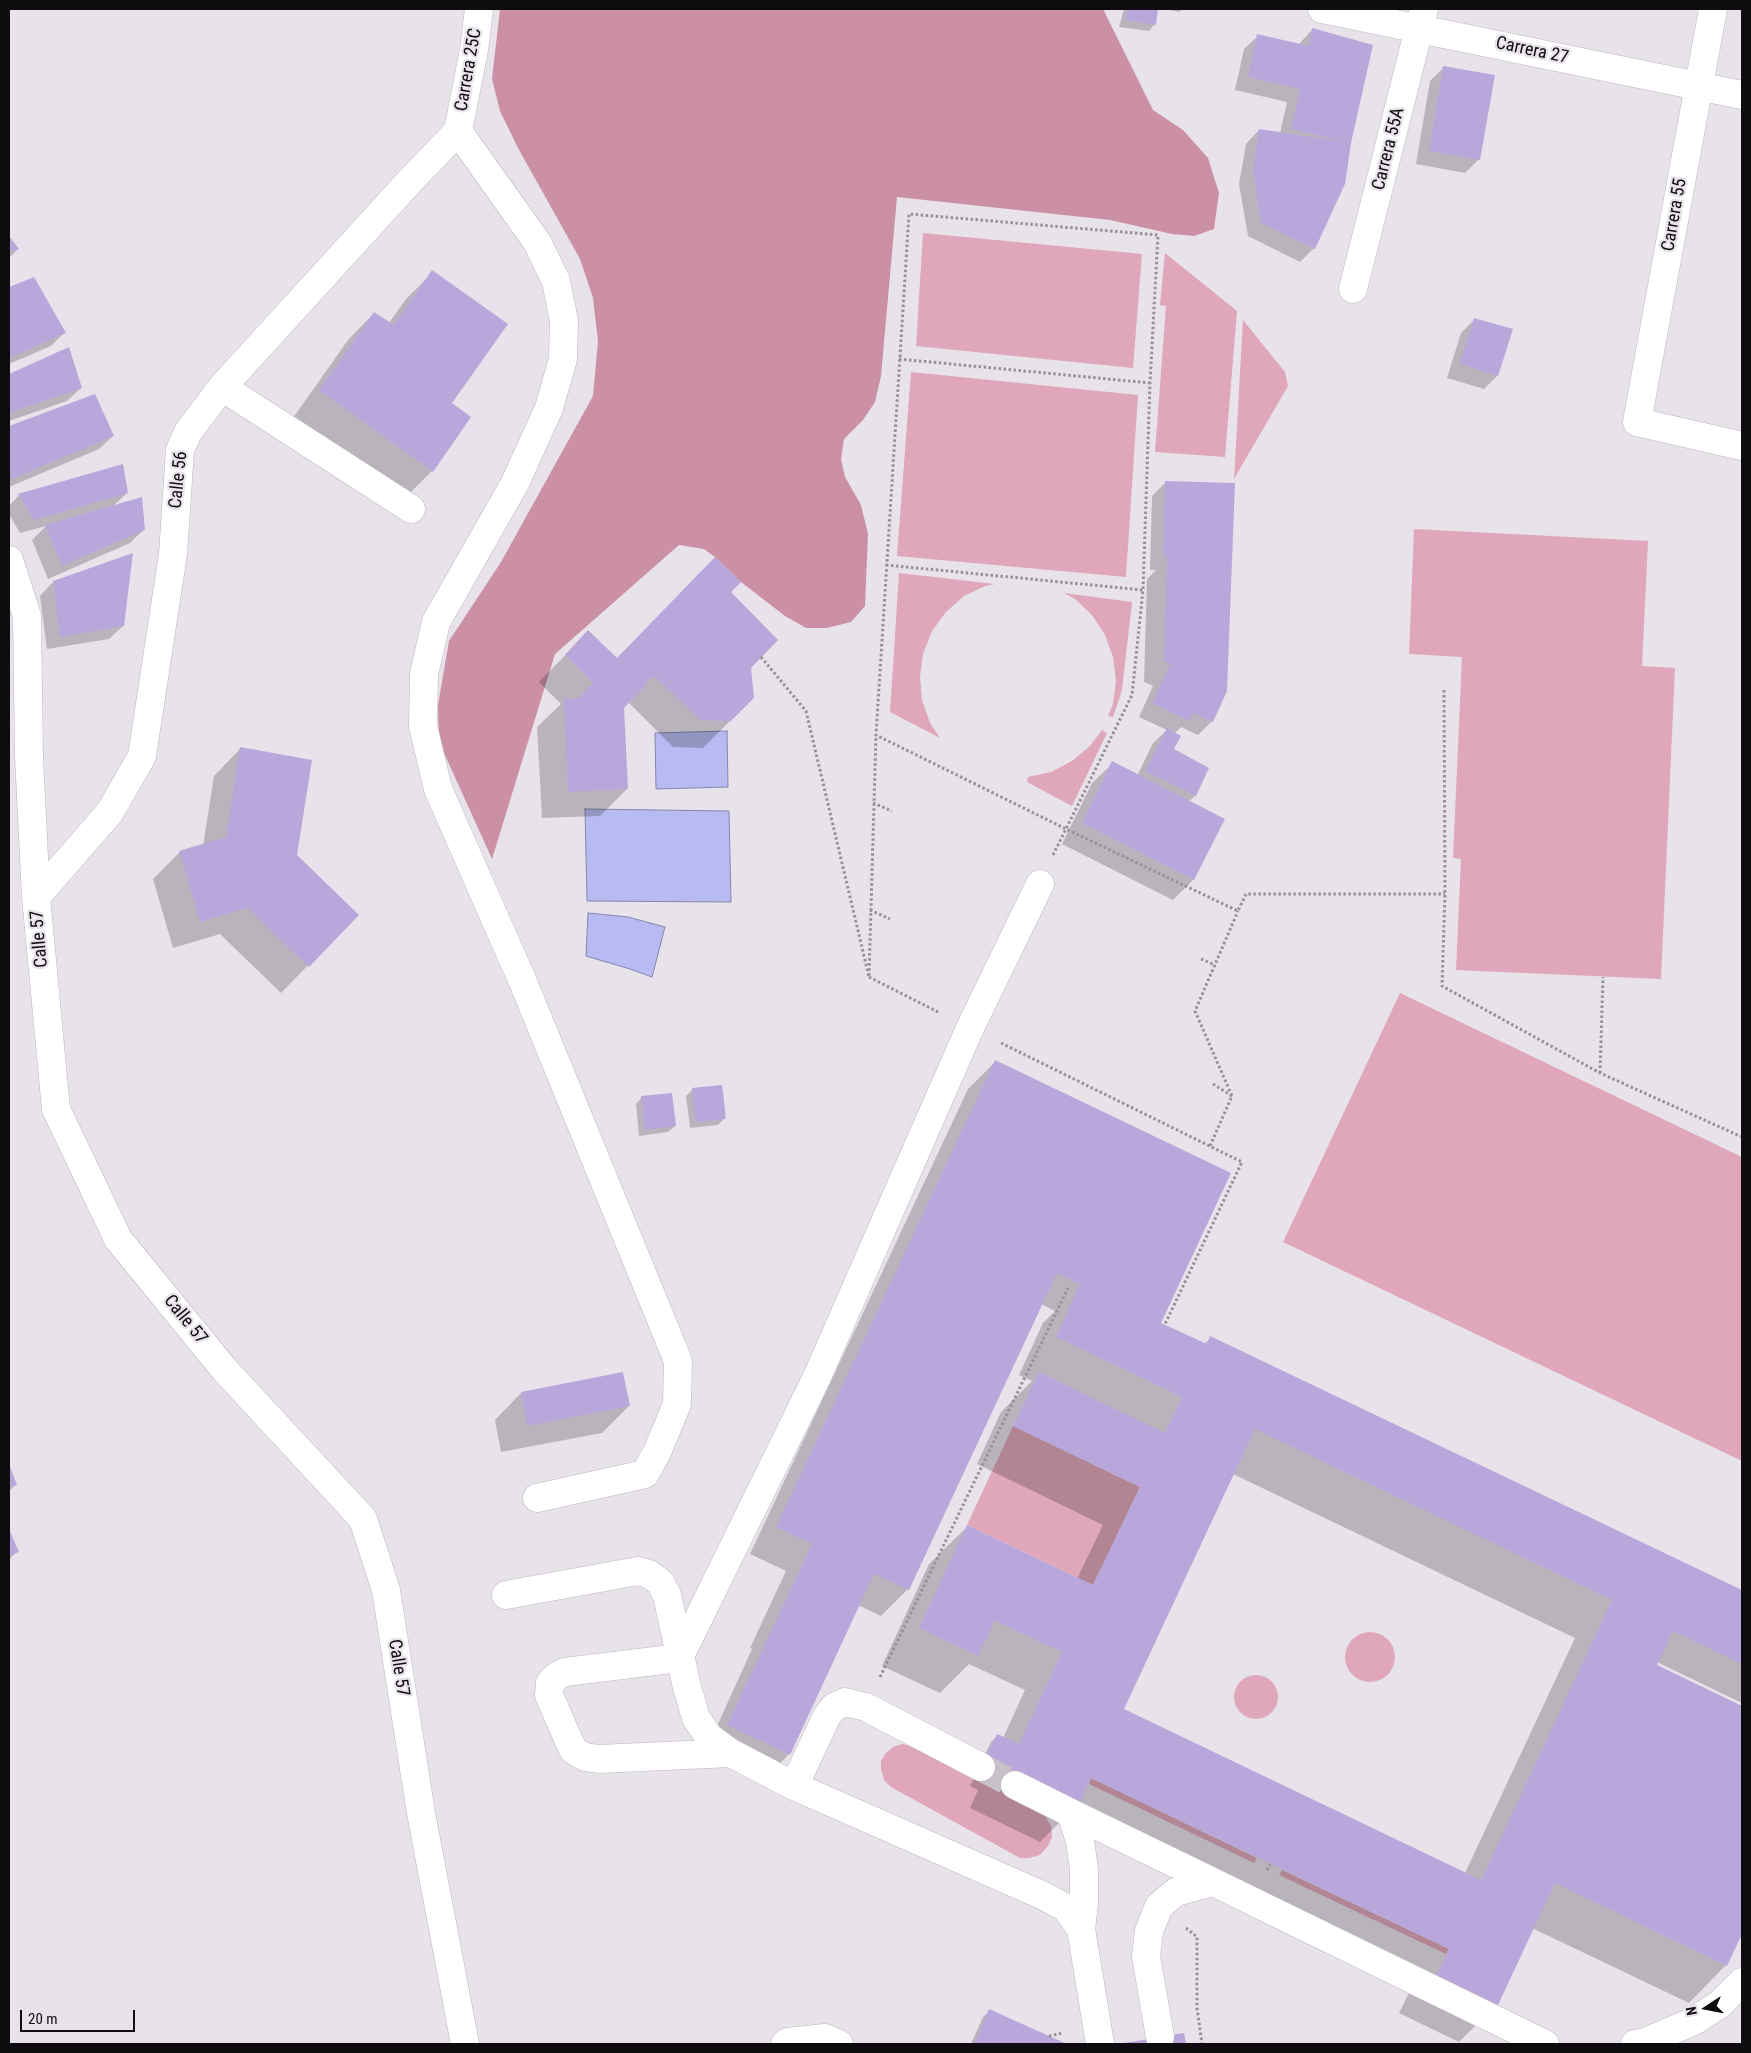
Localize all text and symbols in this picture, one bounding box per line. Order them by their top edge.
street label: Carrera 25C [451,27,487,113]
street label: Carrera 27 [1494,33,1570,69]
street label: Carrera 55A [1368,106,1410,192]
street label: Carrera 55 [1658,177,1692,253]
street label: Calle 56 [165,450,193,510]
street label: Calle 57 [27,909,53,969]
street label: Calle 57 [159,1291,211,1349]
street label: Calle 57 [383,1638,413,1698]
north arrow [1681,1983,1731,2033]
scale bar [22,2000,138,2032]
text: N [1683,2005,1700,2017]
text: 20 m [28,2010,58,2028]

